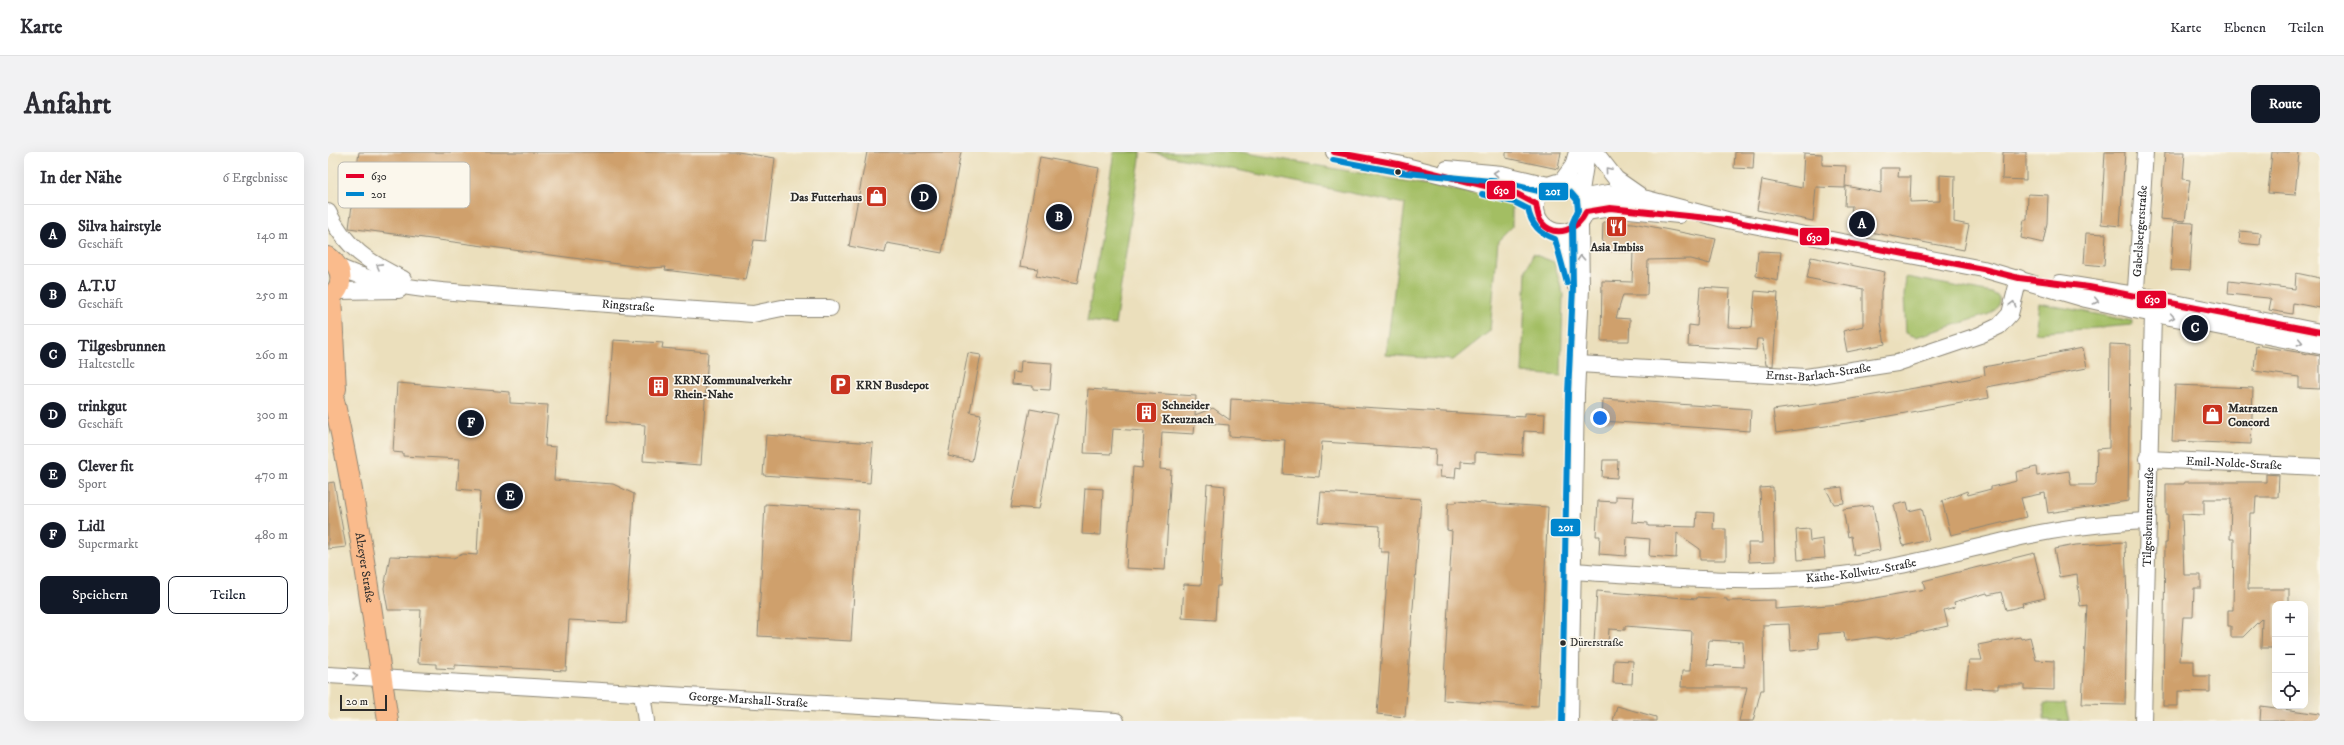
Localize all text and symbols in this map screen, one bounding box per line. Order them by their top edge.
text: Karte [20,16,62,39]
text: Karte [2170,19,2201,37]
text: Ebenen [2223,19,2266,37]
text: Teilen [2288,19,2324,37]
button: Route [2251,85,2320,123]
text: Anfahrt [24,87,111,122]
legend [338,162,470,208]
text: In der Nähe [40,167,122,189]
unlabelled marker [1393,167,1403,177]
one-way arrow [1605,167,1612,175]
one-way arrow [1493,169,1499,178]
text: 6 Ergebnisse [222,170,288,186]
text: 630 [371,170,387,184]
line badge: 630 [1486,180,1516,200]
pin: D [911,182,937,212]
line badge: 201 [1538,182,1569,201]
shop icon: Das Futterhaus [864,184,890,210]
text: 630 [1493,184,1509,198]
text: 201 [1545,185,1561,199]
street label: Gabelsbergerstraße [2129,185,2150,277]
text: 201 [371,188,386,202]
place label: Das Futterhaus [790,190,862,205]
pin: B [1046,202,1072,232]
pin: A [1849,209,1875,239]
restaurant icon: Asia Imbiss [1604,213,1630,239]
text: Silva hairstyle [78,217,161,236]
text: A [49,227,57,243]
text: 140 m [256,227,288,243]
line badge: 630 [1799,227,1830,246]
text: 630 [1806,231,1822,245]
text: Geschäft [78,236,123,252]
place label: Asia Imbiss [1589,240,1644,255]
one-way arrow [1577,255,1585,261]
one-way arrow [376,264,383,271]
text: A.T.U [78,277,116,296]
text: B [49,287,57,303]
text: 250 m [256,287,288,303]
line badge: 630 [2136,290,2167,309]
text: 630 [2144,293,2160,307]
text: Geschäft [78,296,123,312]
street label: Ringstraße [601,296,655,315]
one-way arrow [2093,297,2099,305]
one-way arrow [2008,301,2016,307]
one-way arrow [2169,312,2176,321]
pin: C [2182,313,2208,343]
text: Tilgesbrunnen [78,337,166,356]
one-way arrow [2297,337,2303,345]
text: C [49,347,57,363]
text: 260 m [255,347,288,363]
text: Haltestelle [78,356,135,372]
street label: Ernst-Barlach-Straße [1765,360,1872,385]
parking icon: KRN Busdepot [828,372,854,398]
place label: KRN Kommunalverkehr Rhein-Nahe [674,373,792,402]
building icon: KRN Kommunalverkehr Rhein-Nahe [645,374,671,400]
place label: KRN Busdepot [856,378,929,393]
text: trinkgut [78,397,127,416]
place label: Schneider Kreuznach [1162,398,1214,427]
building icon: Schneider Kreuznach [1134,399,1160,425]
place label: Matratzen Concord [2228,401,2278,430]
shop icon: Matratzen Concord [2200,402,2226,428]
text: D [48,407,58,423]
text: 300 m [257,407,288,423]
pin: F [458,408,484,438]
your location [1590,408,1610,428]
text: Geschäft [78,416,123,432]
street label: Emil-Nolde-Straße [2186,453,2282,473]
text: Clever fit [78,457,133,476]
text: E [48,467,58,483]
text: 470 m [255,467,288,483]
street label: Tilgesbrunnenstraße [2139,467,2157,567]
text: Sport [78,476,107,492]
pin: E [497,481,523,511]
text: Lidl [78,517,105,536]
line badge: 201 [1550,518,1581,537]
text: 201 [1558,521,1574,535]
text: F [49,527,57,543]
text: 480 m [254,527,288,543]
street label: Alzeyer Straße [352,531,378,604]
text: Supermarkt [78,536,138,552]
street label: Käthe-Kollwitz-Straße [1805,554,1918,586]
button: Speichern [40,576,160,614]
button: Teilen [168,576,288,614]
map controls [2272,601,2308,709]
button: + [2272,601,2308,637]
place label: Dürerstraße [1570,636,1624,650]
button: − [2272,637,2308,673]
marker: Dürerstraße [1558,638,1568,648]
one-way arrow [352,672,358,680]
button: locate [2272,673,2308,709]
street label: George-Marshall-Straße [688,689,808,711]
scale bar [340,693,387,712]
text: 20 m [346,695,368,709]

